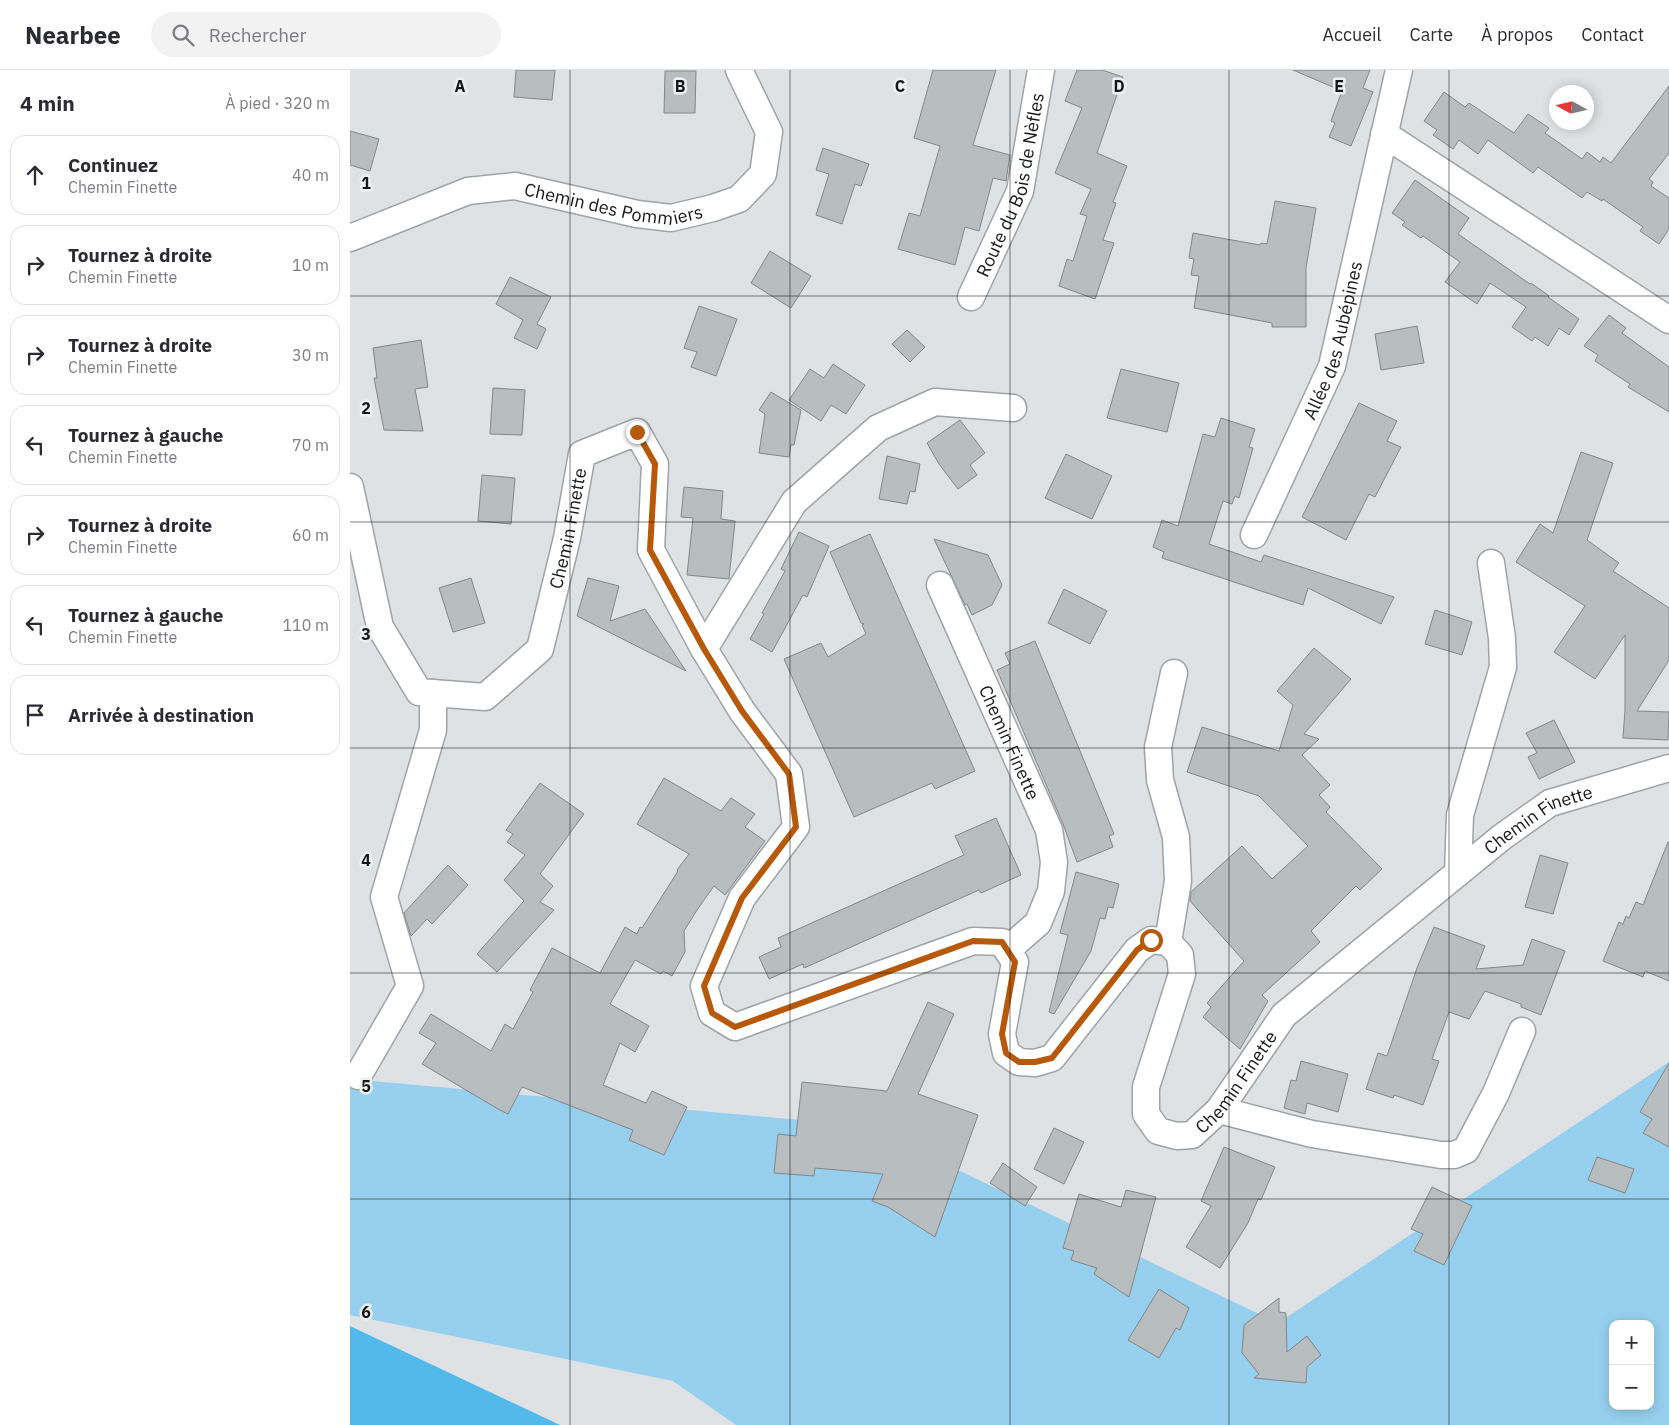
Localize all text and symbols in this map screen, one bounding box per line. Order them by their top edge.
search box [151,12,501,57]
text: Nearbee [25,19,121,51]
icon: search [169,21,197,49]
text: Rechercher [209,23,307,47]
text: Accueil [1322,23,1381,46]
text: Carte [1409,23,1453,46]
text: À propos [1481,23,1553,46]
text: Contact [1581,23,1644,46]
text: A [455,76,466,96]
text: B [675,76,686,96]
text: C [895,76,905,96]
text: D [1113,76,1125,96]
text: E [1334,76,1344,96]
north arrow [1549,85,1594,130]
text: 4 min [20,89,75,117]
street label: Route du Bois de Nèfles [970,91,1048,280]
text: À pied · 320 m [225,93,330,113]
text: Continuez [68,153,158,177]
icon: ahead [21,161,49,189]
text: 40 m [292,165,329,185]
text: 1 [361,173,371,193]
text: Chemin Finette [68,177,177,197]
street label: Chemin des Pommiers [522,177,705,230]
text: Tournez à droite [68,243,212,267]
icon: right [21,251,49,279]
text: 10 m [292,255,329,275]
street label: Allée des Aubépines [1297,259,1367,423]
text: Chemin Finette [68,267,177,287]
text: Tournez à droite [68,333,212,357]
icon: right [21,341,49,369]
text: 30 m [292,345,329,365]
text: Chemin Finette [68,357,177,377]
text: 2 [361,398,371,418]
route end [626,421,649,444]
text: Tournez à gauche [68,423,224,447]
icon: left [21,431,49,459]
text: 70 m [292,435,329,455]
text: Chemin Finette [68,447,177,467]
street label: Chemin Finette [544,466,591,591]
text: Tournez à droite [68,513,212,537]
icon: right [21,521,49,549]
text: 60 m [292,525,329,545]
text: Chemin Finette [68,537,177,557]
text: Tournez à gauche [68,603,224,627]
icon: left [21,611,49,639]
text: 110 m [282,615,329,635]
text: 3 [361,624,371,644]
text: Chemin Finette [68,627,177,647]
street label: Chemin Finette [974,681,1045,803]
icon: arrive [21,701,49,729]
text: Arrivée à destination [68,703,254,727]
street label: Chemin Finette [1479,780,1595,859]
text: 4 [361,850,371,870]
route start [1140,929,1163,952]
street label: Chemin Finette [1190,1026,1282,1138]
text: 5 [361,1076,371,1096]
text: 6 [361,1302,371,1322]
map controls [1609,1320,1654,1410]
button: + [1609,1320,1654,1365]
button: − [1609,1365,1654,1410]

